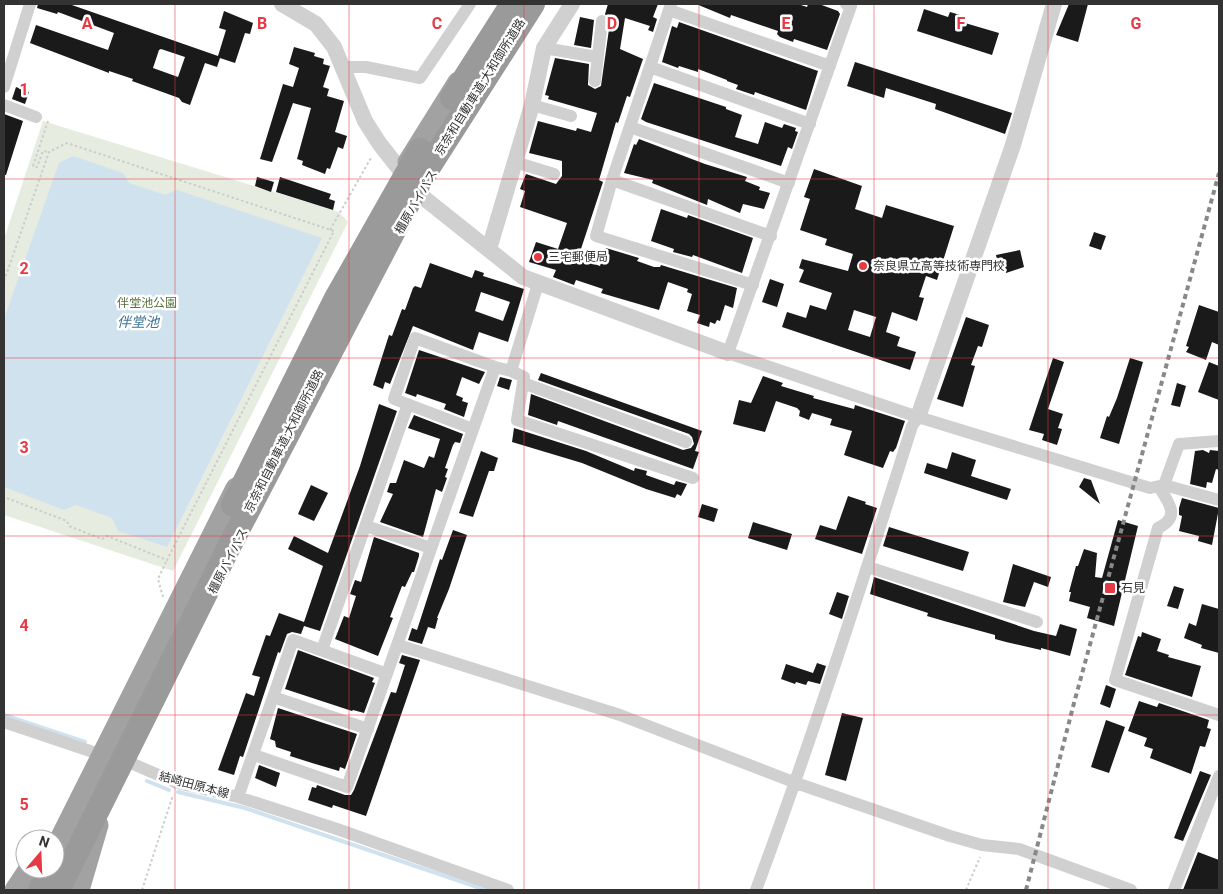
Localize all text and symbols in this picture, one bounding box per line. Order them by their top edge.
text: A [82,14,93,33]
text: B [257,14,267,33]
text: C [432,14,442,33]
text: D [607,14,617,33]
text: E [782,14,791,33]
text: F [957,14,966,33]
text: G [1131,14,1142,33]
street label: 京奈和自動車道;大和御所道路 [432,16,528,158]
text: 1 [19,80,29,99]
street label: 橿原バイパス [392,167,440,237]
place label: 三宅郵便局 [548,250,608,264]
marker: 三宅郵便局 [532,251,544,263]
text: 2 [19,259,29,278]
place label: 奈良県立高等技術専門校 [873,259,1005,273]
marker: 奈良県立高等技術専門校 [857,260,869,272]
park label: 伴堂池公園 [117,296,177,310]
water label: 伴堂池 [117,314,161,330]
street label: 京奈和自動車道;大和御所道路 [242,367,326,515]
text: 3 [19,438,29,457]
street label: 橿原バイパス [205,526,251,596]
marker: 石見 [1103,581,1117,595]
place label: 石見 [1121,581,1145,595]
text: 4 [19,616,29,635]
street label: 結崎田原本線 [157,769,231,801]
text: 5 [19,795,29,814]
north arrow [15,829,65,879]
text: N [37,833,52,851]

